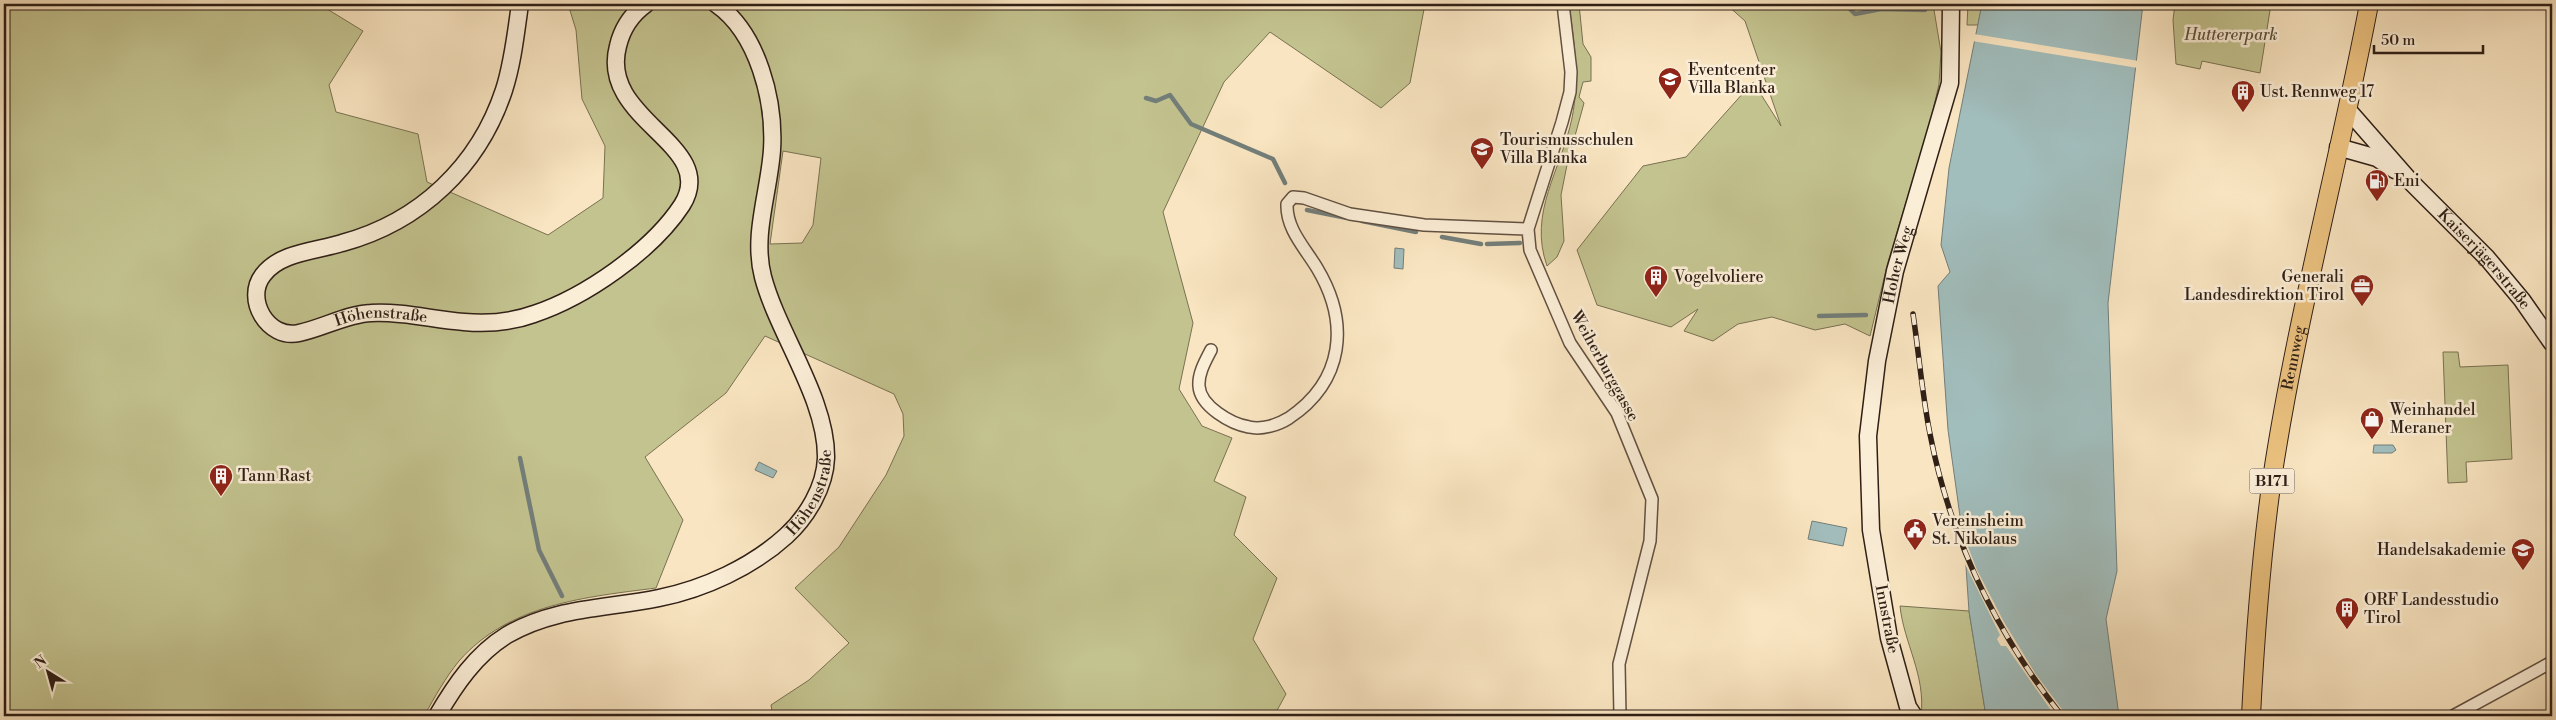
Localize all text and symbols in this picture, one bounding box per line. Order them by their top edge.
scale bar [2374,22,2482,54]
park label: Huttererpark [2183,25,2278,45]
text: 50 m [2381,31,2415,50]
place label: Eventcenter Villa Blanka [1687,60,1776,98]
school or university icon: Eventcenter Villa Blanka [1657,66,1683,100]
building icon: Ust. Rennweg 17 [2230,79,2256,113]
place label: Ust. Rennweg 17 [2260,82,2374,102]
place label: Tourismusschulen Villa Blanka [1499,130,1634,168]
school or university icon: Tourismusschulen Villa Blanka [1469,136,1495,170]
fuel station icon: Eni [2364,168,2390,202]
place label: Eni [2394,171,2420,191]
street label: Kaiserjägerstraße [2433,204,2535,313]
street label: Hoher Weg [1879,223,1918,305]
building icon: Vogelvoliere [1643,264,1669,298]
place label: Vogelvoliere [1673,267,1764,287]
place label: Generali Landesdirektion Tirol [2184,267,2344,305]
office icon: Generali Landesdirektion Tirol [2349,273,2375,307]
street label: Höhenstraße [332,303,429,331]
street label: Weiherburggasse [1566,306,1644,425]
street label: Rennweg [2277,323,2310,392]
place label: Weinhandel Meraner [2389,400,2476,438]
shop icon: Weinhandel Meraner [2359,406,2385,440]
street label: Höhenstraße [782,449,836,540]
building icon: Tann Rast [208,463,234,497]
place label: Tann Rast [238,466,311,486]
road number: B171 [2250,468,2294,494]
place label: Vereinsheim St. Nikolaus [1931,511,2024,549]
public building icon: Vereinsheim St. Nikolaus [1902,517,1928,551]
school or university icon: Handelsakademie [2510,537,2536,571]
place label: Handelsakademie [2377,540,2506,560]
street label: Innstraße [1871,583,1903,655]
place label: ORF Landesstudio Tirol [2364,590,2499,628]
building icon: ORF Landesstudio Tirol [2334,596,2360,630]
north arrow [22,648,72,698]
text: N [31,652,51,673]

